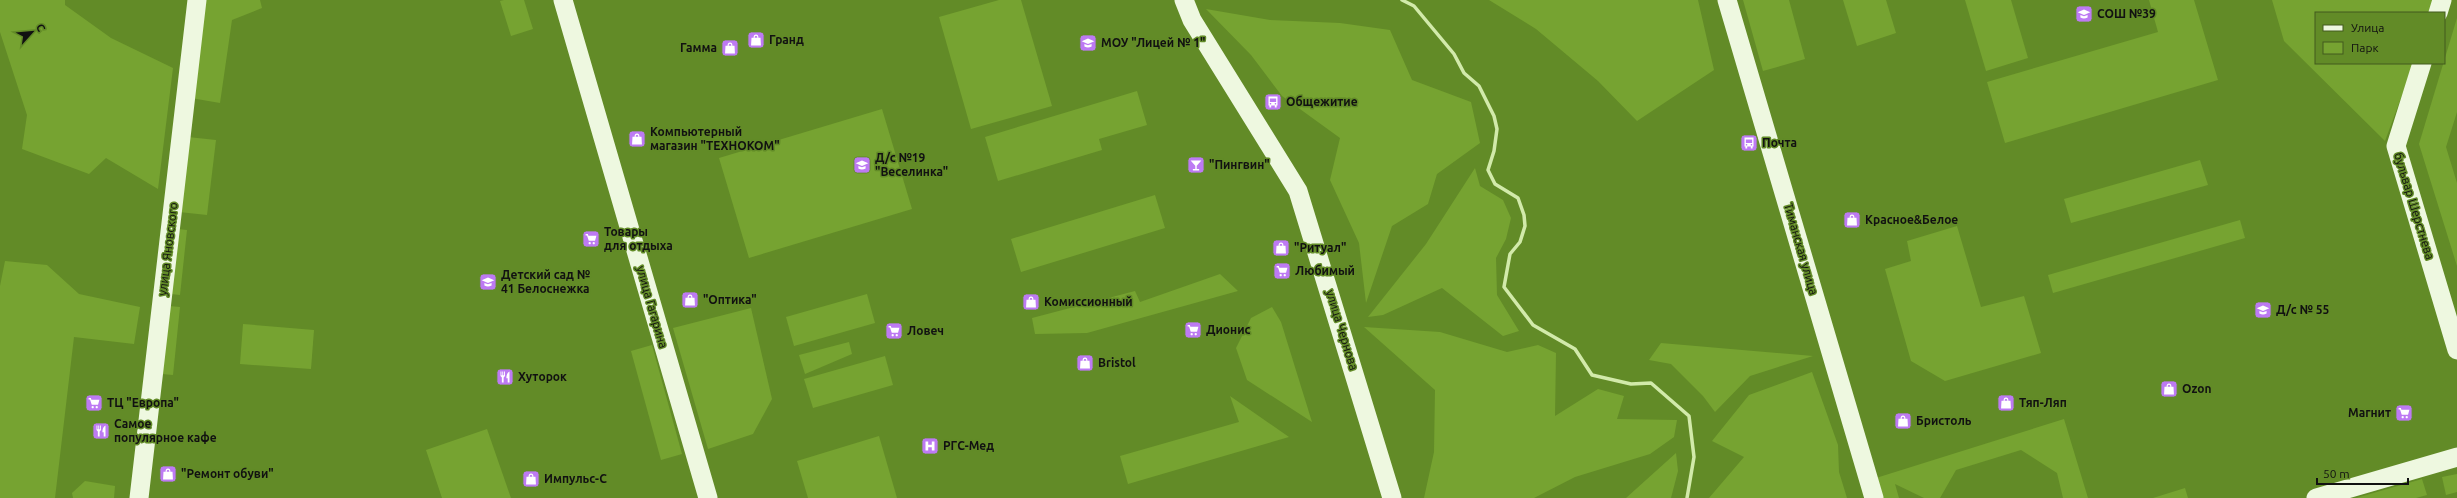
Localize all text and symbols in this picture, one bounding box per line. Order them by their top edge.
school or university icon: СОШ №39 [2074,4,2094,24]
place label: СОШ №39 [2097,7,2156,20]
north arrow [12,12,52,52]
legend [2315,12,2445,64]
text: Улица [2351,21,2384,34]
text: С [34,22,48,33]
shop icon: Гранд [746,30,766,50]
place label: Гранд [769,33,804,46]
school or university icon: МОУ "Лицей № 1" [1078,33,1098,53]
place label: МОУ "Лицей № 1" [1101,36,1205,49]
shop icon: Гамма [720,38,740,58]
place label: Гамма [680,41,717,54]
text: Парк [2351,41,2379,54]
bus stop icon: Общежитие [1263,92,1283,112]
place label: Общежитие [1286,95,1358,108]
place label: Компьютерный магазин "ТЕХНОКОМ" [650,125,780,152]
shop icon: Компьютерный магазин "ТЕХНОКОМ" [627,129,647,149]
bus stop icon: Почта [1739,133,1759,153]
place label: Почта [1762,136,1797,149]
place label: Д/с №19 "Веселинка" [875,151,948,178]
street label: бульвар Шерстнева [2392,151,2437,261]
school or university icon: Д/с №19 "Веселинка" [852,155,872,175]
bar icon: "Пингвин" [1186,155,1206,175]
place label: "Пингвин" [1209,158,1270,171]
street label: улица Яновского [155,201,180,296]
street label: Тиманская улица [1782,201,1821,296]
shop icon: Красное&Белое [1842,210,1862,230]
place label: Красное&Белое [1865,213,1958,226]
place label: Товары для отдыха [604,225,673,252]
supermarket icon: Товары для отдыха [581,229,601,249]
shop icon: "Ритуал" [1271,238,1291,258]
place label: "Ритуал" [1294,241,1346,254]
supermarket icon: Любимый [1272,261,1292,281]
street label: улица Гагарина [635,264,670,350]
place label: Любимый [1295,264,1355,277]
place label: Детский сад № 41 Белоснежка [501,268,591,295]
school or university icon: Детский сад № 41 Белоснежка [478,272,498,292]
street label: улица Чернова [1324,288,1361,372]
shop icon: "Оптика" [680,290,700,310]
shop icon: Комиссионный [1021,292,1041,312]
place label: "Оптика" [703,293,757,306]
place label: Комиссионный [1044,295,1133,308]
school or university icon: Д/с № 55 [2253,300,2273,320]
place label: Д/с № 55 [2276,303,2329,316]
supermarket icon: Дионис [1183,320,1203,340]
supermarket icon: Ловеч [884,321,904,341]
place label: Дионис [1206,323,1250,336]
place label: Ловеч [907,324,944,337]
shop icon: Bristol [1075,353,1095,373]
place label: Bristol [1098,356,1136,369]
restaurant icon: Хуторок [495,367,515,387]
place label: Хуторок [518,370,567,383]
shop icon: Ozon [2159,379,2179,399]
place label: Ozon [2182,382,2211,395]
supermarket icon: ТЦ "Европа" [84,393,104,413]
shop icon: Тяп-Ляп [1996,393,2016,413]
place label: ТЦ "Европа" [107,396,179,409]
place label: Тяп-Ляп [2019,396,2067,409]
supermarket icon: Магнит [2394,403,2414,423]
place label: Магнит [2348,406,2391,419]
shop icon: Бристоль [1893,411,1913,431]
place label: Бристоль [1916,414,1972,427]
place label: Самое популярное кафе [114,417,217,444]
restaurant icon: Самое популярное кафе [91,421,111,441]
hospital icon: РГС-Мед [920,436,940,456]
place label: РГС-Мед [943,439,994,452]
scale bar [2317,460,2408,486]
shop icon: "Ремонт обуви" [158,464,178,484]
place label: "Ремонт обуви" [181,467,274,480]
text: 50 m [2323,467,2350,480]
shop icon: Импульс-С [521,469,541,489]
place label: Импульс-С [544,472,607,485]

